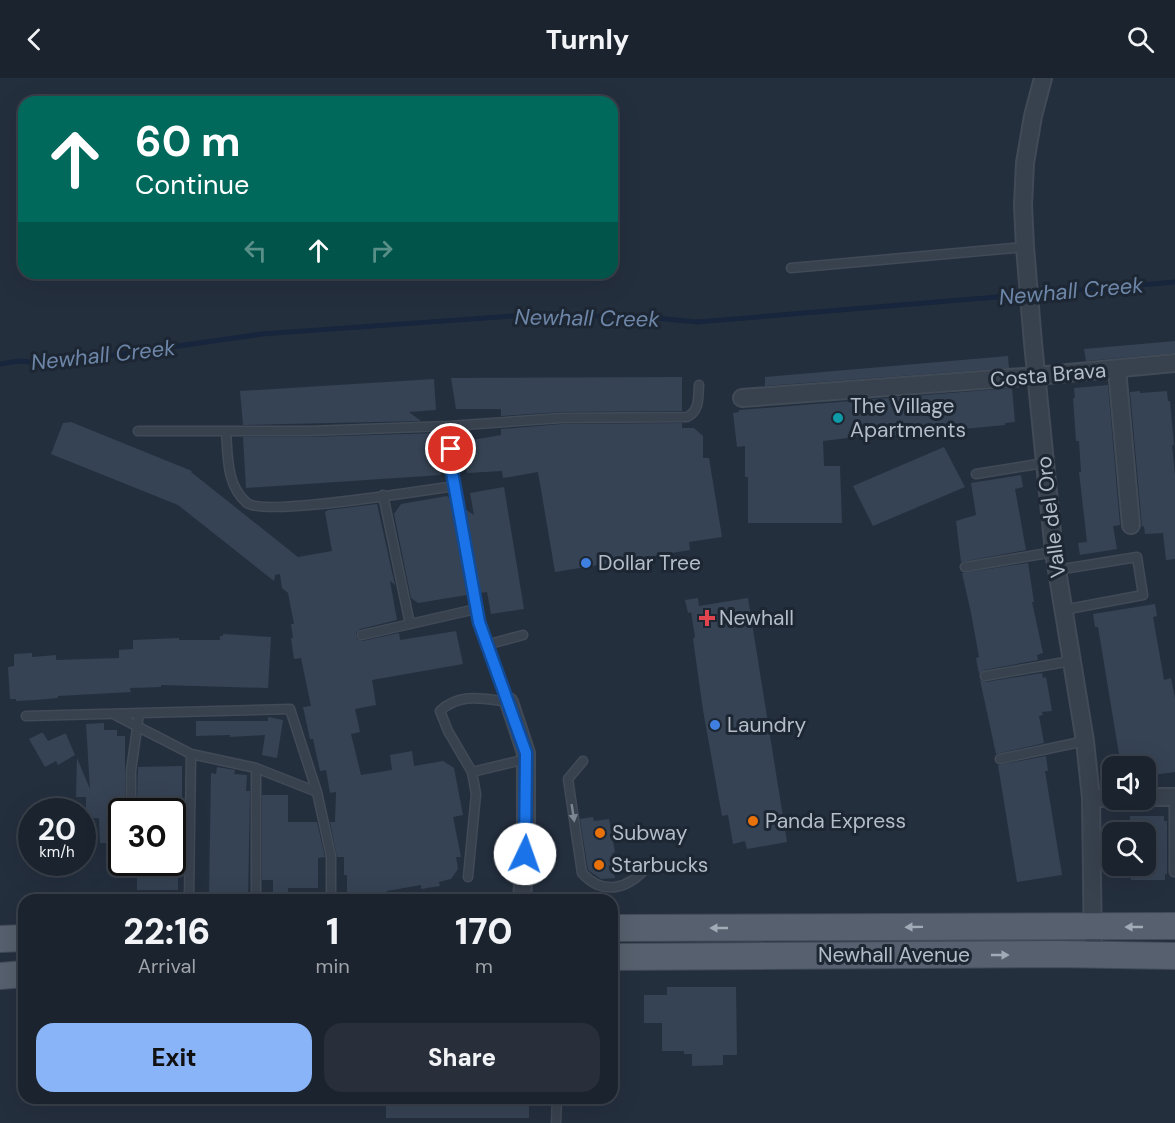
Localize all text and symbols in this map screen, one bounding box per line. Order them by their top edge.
text: Turnly [546,22,629,57]
icon: back [18,23,51,56]
icon: search [1124,23,1157,56]
text: 60 m [135,114,241,169]
icon: ahead [36,120,114,198]
text: Continue [135,167,249,202]
icon: left [239,234,272,267]
icon: ahead [302,234,335,267]
icon: right [365,234,398,267]
water label: Newhall Creek [997,270,1145,312]
water label: Newhall Creek [514,302,661,334]
water label: Newhall Creek [29,333,177,377]
street label: Costa Brava [989,356,1107,394]
place label: The Village Apartments [850,392,966,444]
marker: The Village Apartments [831,411,845,425]
pin [425,423,476,474]
icon: arrive [434,432,467,465]
street label: Valle del Oro [1030,454,1072,580]
place label: Dollar Tree [598,549,701,577]
marker: Dollar Tree [579,556,593,570]
place label: Newhall [719,604,794,632]
marker: Newhall [700,611,714,625]
place label: Laundry [727,711,807,739]
marker: Laundry [708,718,722,732]
map controls [1102,756,1156,876]
button: sound [1102,756,1156,810]
speed limit sign: 30 [108,798,186,876]
one-way arrow [569,804,578,823]
place label: Panda Express [765,807,906,835]
text: 20 [38,810,76,849]
marker: Panda Express [746,814,760,828]
place label: Subway [612,819,688,847]
position arrow [493,822,557,886]
button: search [1102,822,1156,876]
marker: Subway [593,826,607,840]
text: km/h [39,842,75,862]
place label: Starbucks [611,851,708,879]
marker: Starbucks [592,858,606,872]
text: 22:16 [123,908,210,955]
text: 1 [326,908,339,955]
text: 170 [455,908,513,955]
one-way arrow [904,922,923,932]
one-way arrow [1125,922,1144,932]
one-way arrow [709,923,728,933]
street label: Newhall Avenue [818,941,970,969]
one-way arrow [990,950,1009,959]
text: Arrival [138,953,196,979]
text: min [316,953,350,979]
text: m [475,953,493,979]
button: Exit [36,1023,312,1092]
button: Share [324,1023,600,1092]

